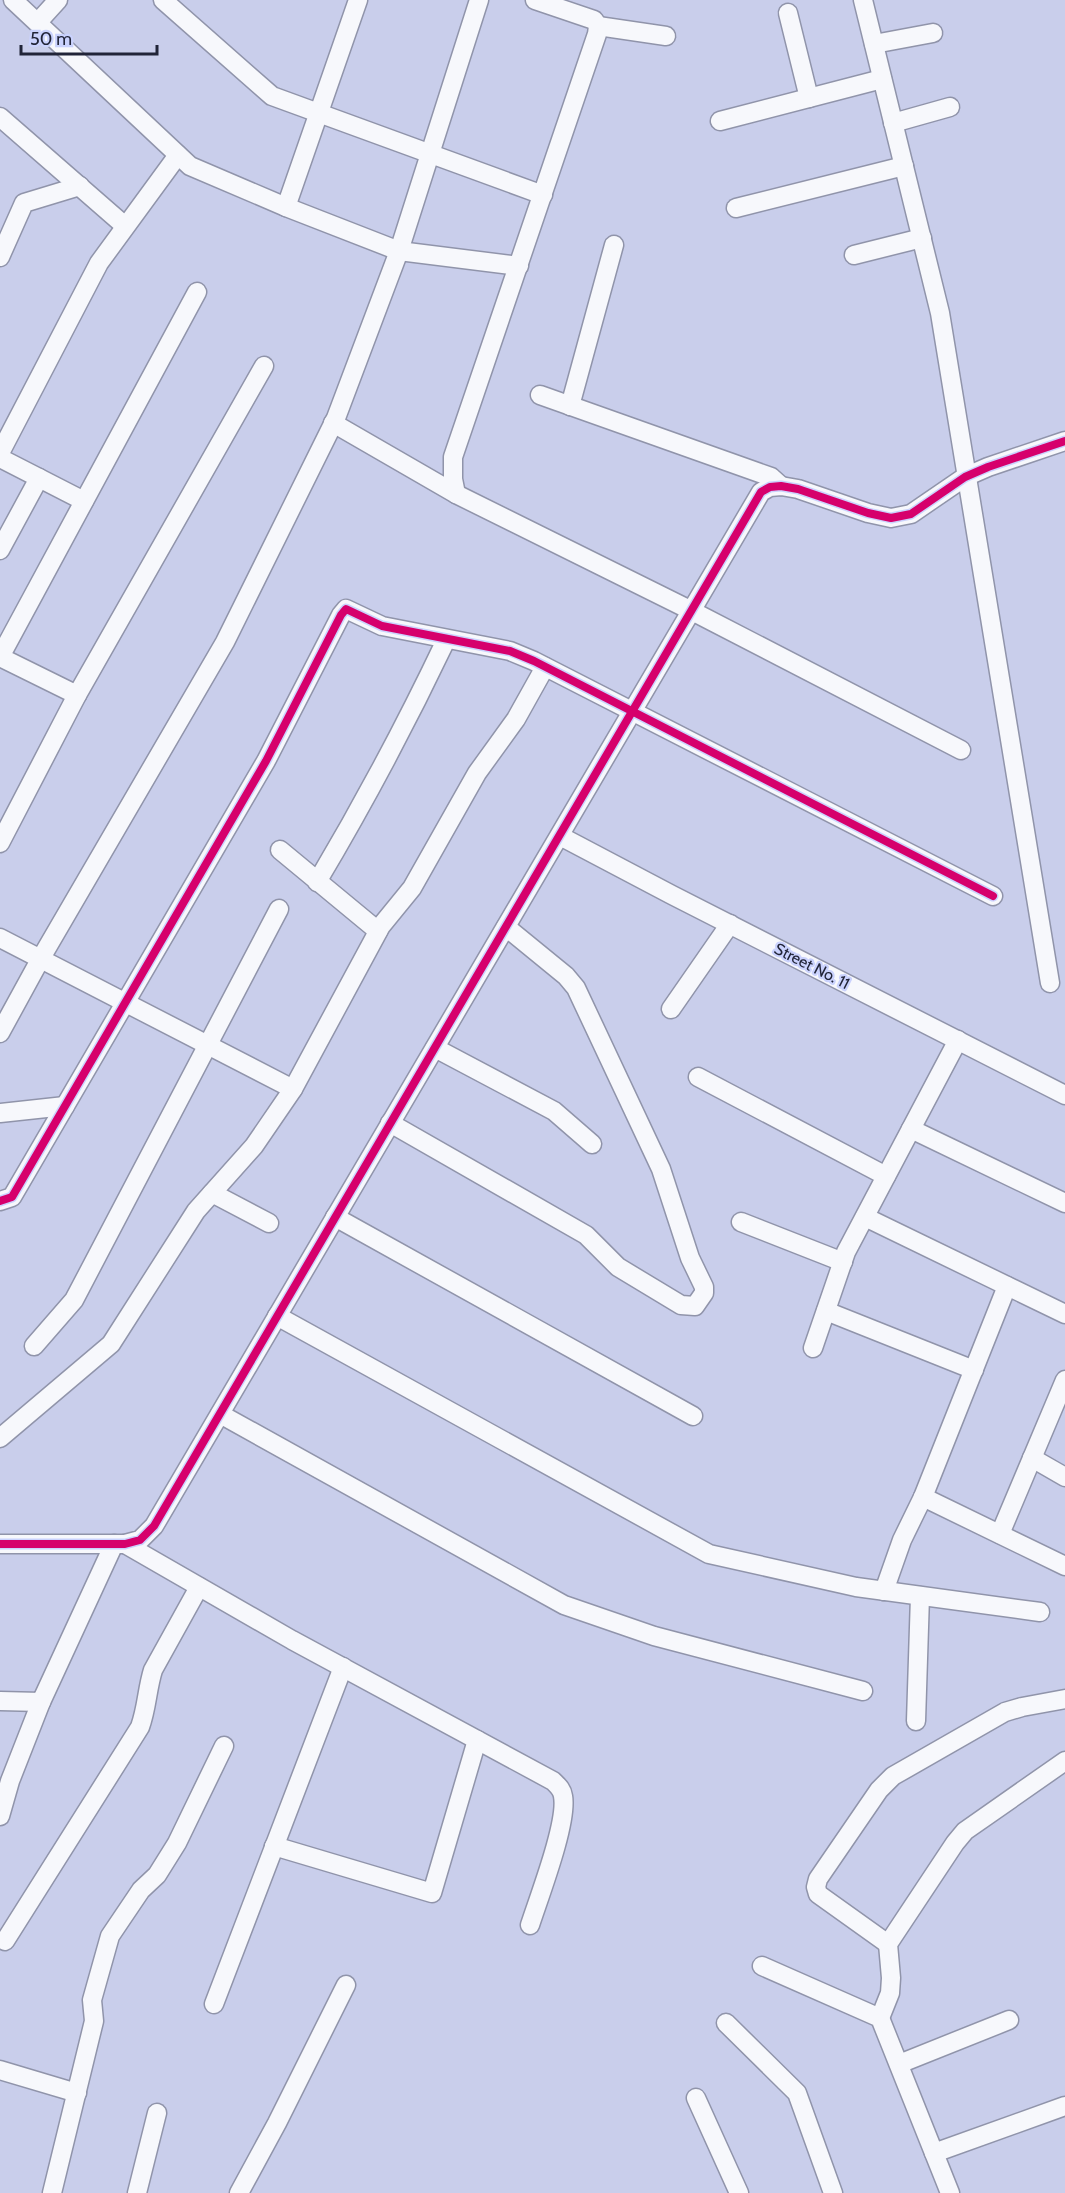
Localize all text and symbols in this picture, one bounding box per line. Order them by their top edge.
scale bar [21,18,158,56]
text: 50 m [30,28,72,50]
street label: Street No. 11 [771,939,853,993]

